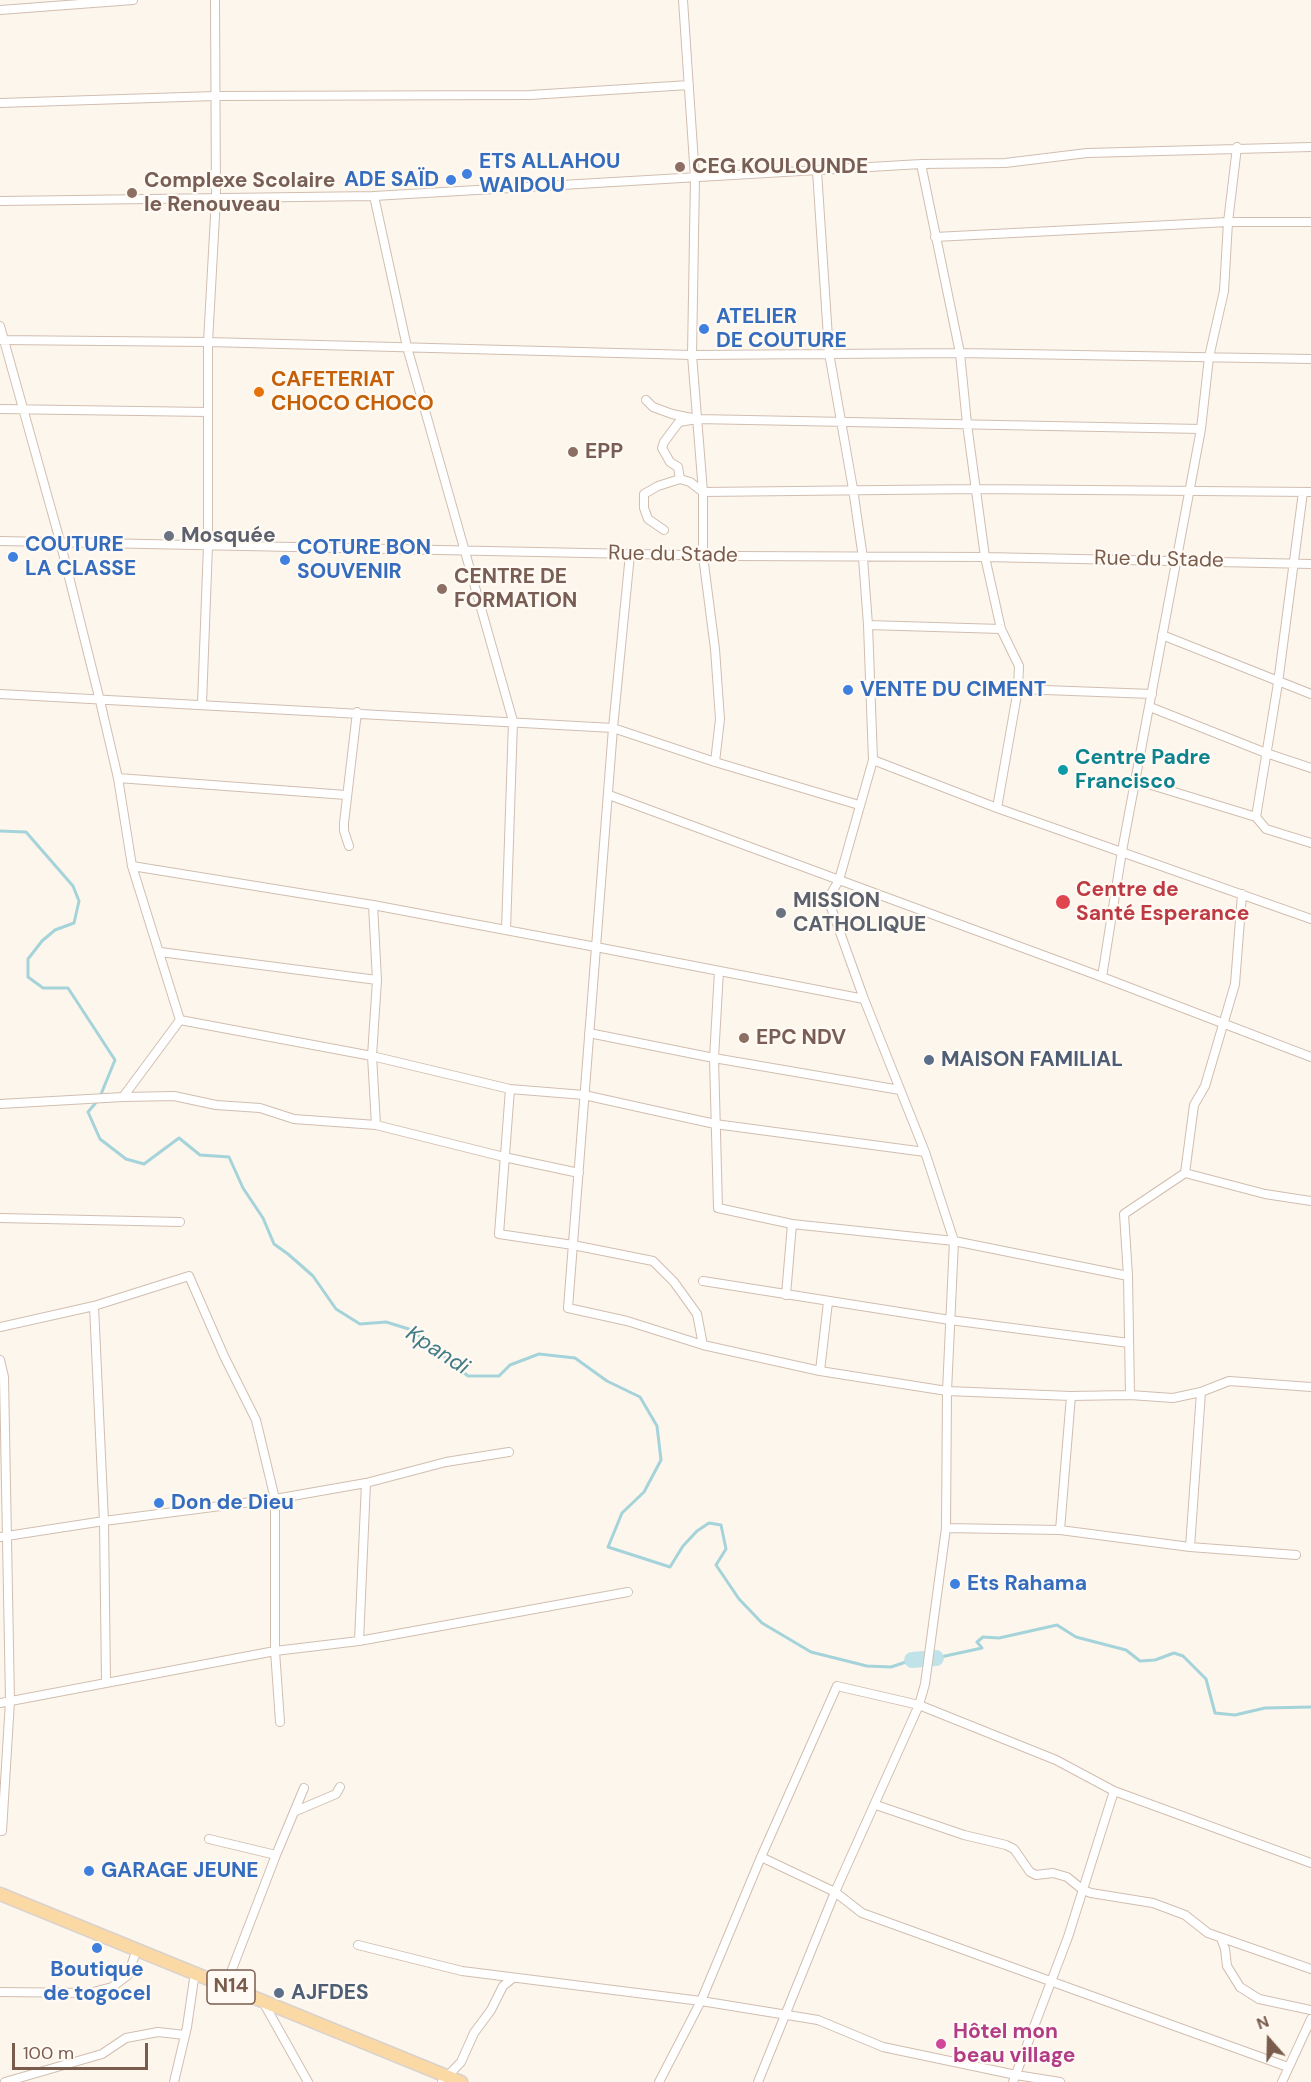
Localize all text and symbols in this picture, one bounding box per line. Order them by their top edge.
place label: ETS ALLAHOU WAIDOU [479,149,620,199]
place label: CEG KOULOUNDE [692,154,868,180]
marker: CEG KOULOUNDE [673,160,687,174]
place label: ADE SAÏD [344,167,439,193]
marker: ETS ALLAHOU WAIDOU [460,167,474,181]
place label: Complexe Scolaire le Renouveau [144,168,335,218]
marker: ADE SAÏD [444,173,458,187]
marker: Complexe Scolaire le Renouveau [125,186,139,200]
place label: ATELIER DE COUTURE [716,304,847,354]
marker: ATELIER DE COUTURE [697,322,711,336]
place label: CAFETERIAT CHOCO CHOCO [271,367,434,417]
marker: CAFETERIAT CHOCO CHOCO [252,385,266,399]
place label: EPP [585,439,623,465]
marker: EPP [566,445,580,459]
place label: Mosquée [181,523,276,549]
marker: Mosquée [162,529,176,543]
place label: COUTURE LA CLASSE [25,532,136,582]
place label: COTURE BON SOUVENIR [297,535,431,585]
street label: Rue du Stade [608,541,738,569]
street label: Rue du Stade [1094,546,1224,574]
marker: COUTURE LA CLASSE [6,550,20,564]
marker: COTURE BON SOUVENIR [278,553,292,567]
place label: CENTRE DE FORMATION [454,564,577,614]
marker: CENTRE DE FORMATION [435,582,449,596]
place label: VENTE DU CIMENT [860,677,1046,703]
marker: VENTE DU CIMENT [841,683,855,697]
place label: Centre Padre Francisco [1075,745,1211,795]
marker: Centre Padre Francisco [1056,763,1070,777]
place label: Centre de Santé Esperance [1076,877,1249,927]
place label: MISSION CATHOLIQUE [793,888,926,938]
marker: Centre de Santé Esperance [1054,893,1072,911]
marker: MISSION CATHOLIQUE [774,906,788,920]
place label: EPC NDV [756,1025,846,1051]
marker: EPC NDV [737,1031,751,1045]
place label: MAISON FAMILIAL [941,1047,1123,1073]
marker: MAISON FAMILIAL [922,1053,936,1067]
water label: Kpandi [400,1321,474,1381]
place label: Don de Dieu [171,1490,294,1516]
marker: Don de Dieu [152,1496,166,1510]
place label: Ets Rahama [967,1571,1087,1597]
marker: Ets Rahama [948,1577,962,1591]
place label: GARAGE JEUNE [101,1858,259,1884]
marker: GARAGE JEUNE [82,1864,96,1878]
marker: Boutique de togocel [90,1941,104,1955]
place label: Boutique de togocel [43,1957,151,2007]
road number: N14 [207,1970,255,2004]
place label: AJFDES [291,1980,369,2006]
marker: AJFDES [272,1986,286,2000]
north arrow [1239,2010,1299,2070]
text: N [1254,2011,1272,2034]
place label: Hôtel mon beau village [953,2019,1075,2069]
scale bar [15,2031,152,2069]
marker: Hôtel mon beau village [934,2037,948,2051]
text: 100 m [23,2041,74,2065]

